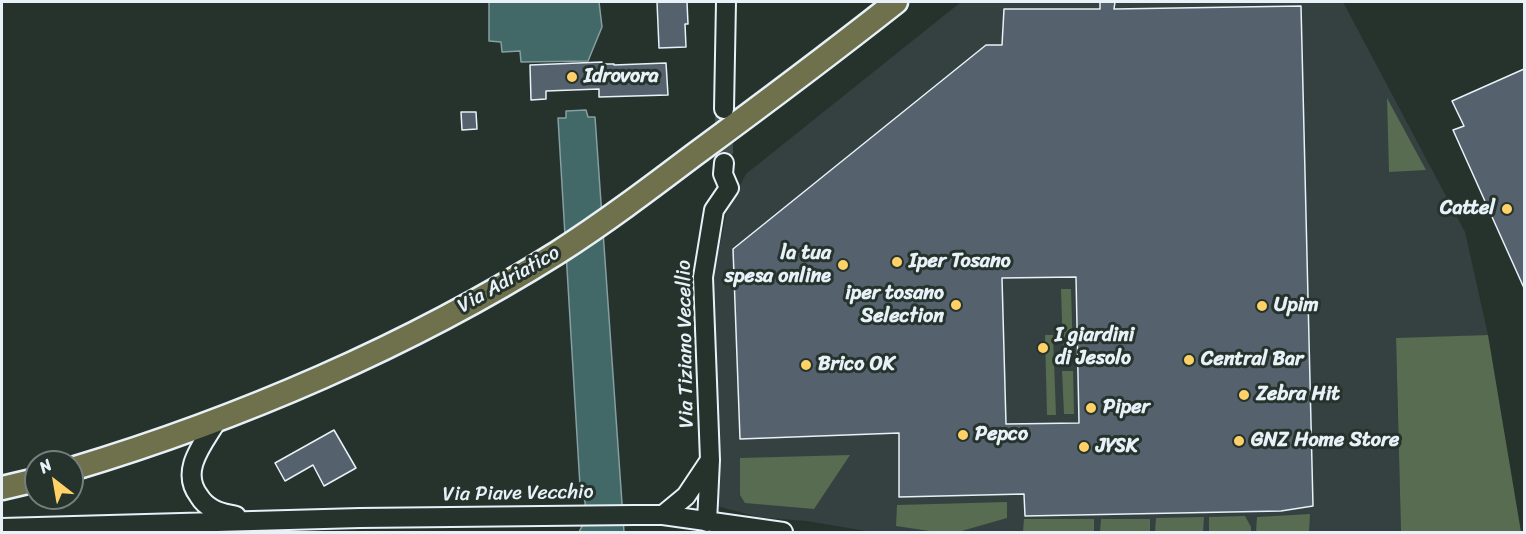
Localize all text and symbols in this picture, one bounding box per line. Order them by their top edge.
place label: Idrovora [584,65,659,89]
marker: Idrovora [565,70,579,84]
place label: Cattel [1440,197,1495,221]
marker: Cattel [1500,202,1514,216]
street label: Via Adriatico [454,241,564,319]
place label: la tua spesa online [725,242,831,289]
place label: Iper Tosano [909,250,1011,274]
marker: Iper Tosano [890,255,904,269]
marker: la tua spesa online [836,258,850,272]
street label: Via Tiziano Vecellio [673,260,699,428]
place label: iper tosano Selection [845,282,944,329]
place label: Upim [1274,294,1319,318]
marker: iper tosano Selection [949,298,963,312]
marker: Upim [1255,299,1269,313]
place label: I giardini di Jesolo [1055,324,1134,371]
marker: I giardini di Jesolo [1036,341,1050,355]
place label: Central Bar [1201,348,1303,372]
place label: Brico OK [818,353,895,377]
marker: Central Bar [1182,353,1196,367]
marker: Brico OK [799,358,813,372]
place label: Zebra Hit [1256,383,1340,407]
marker: Zebra Hit [1237,388,1251,402]
place label: Piper [1103,396,1150,420]
marker: Piper [1084,401,1098,415]
place label: Pepco [975,423,1028,447]
marker: Pepco [956,428,970,442]
place label: GNZ Home Store [1251,429,1399,453]
marker: GNZ Home Store [1232,434,1246,448]
place label: JYSK [1096,435,1138,459]
marker: JYSK [1077,440,1091,454]
north arrow [24,450,84,510]
text: N [33,451,58,481]
street label: Via Piave Vecchio [442,481,594,507]

